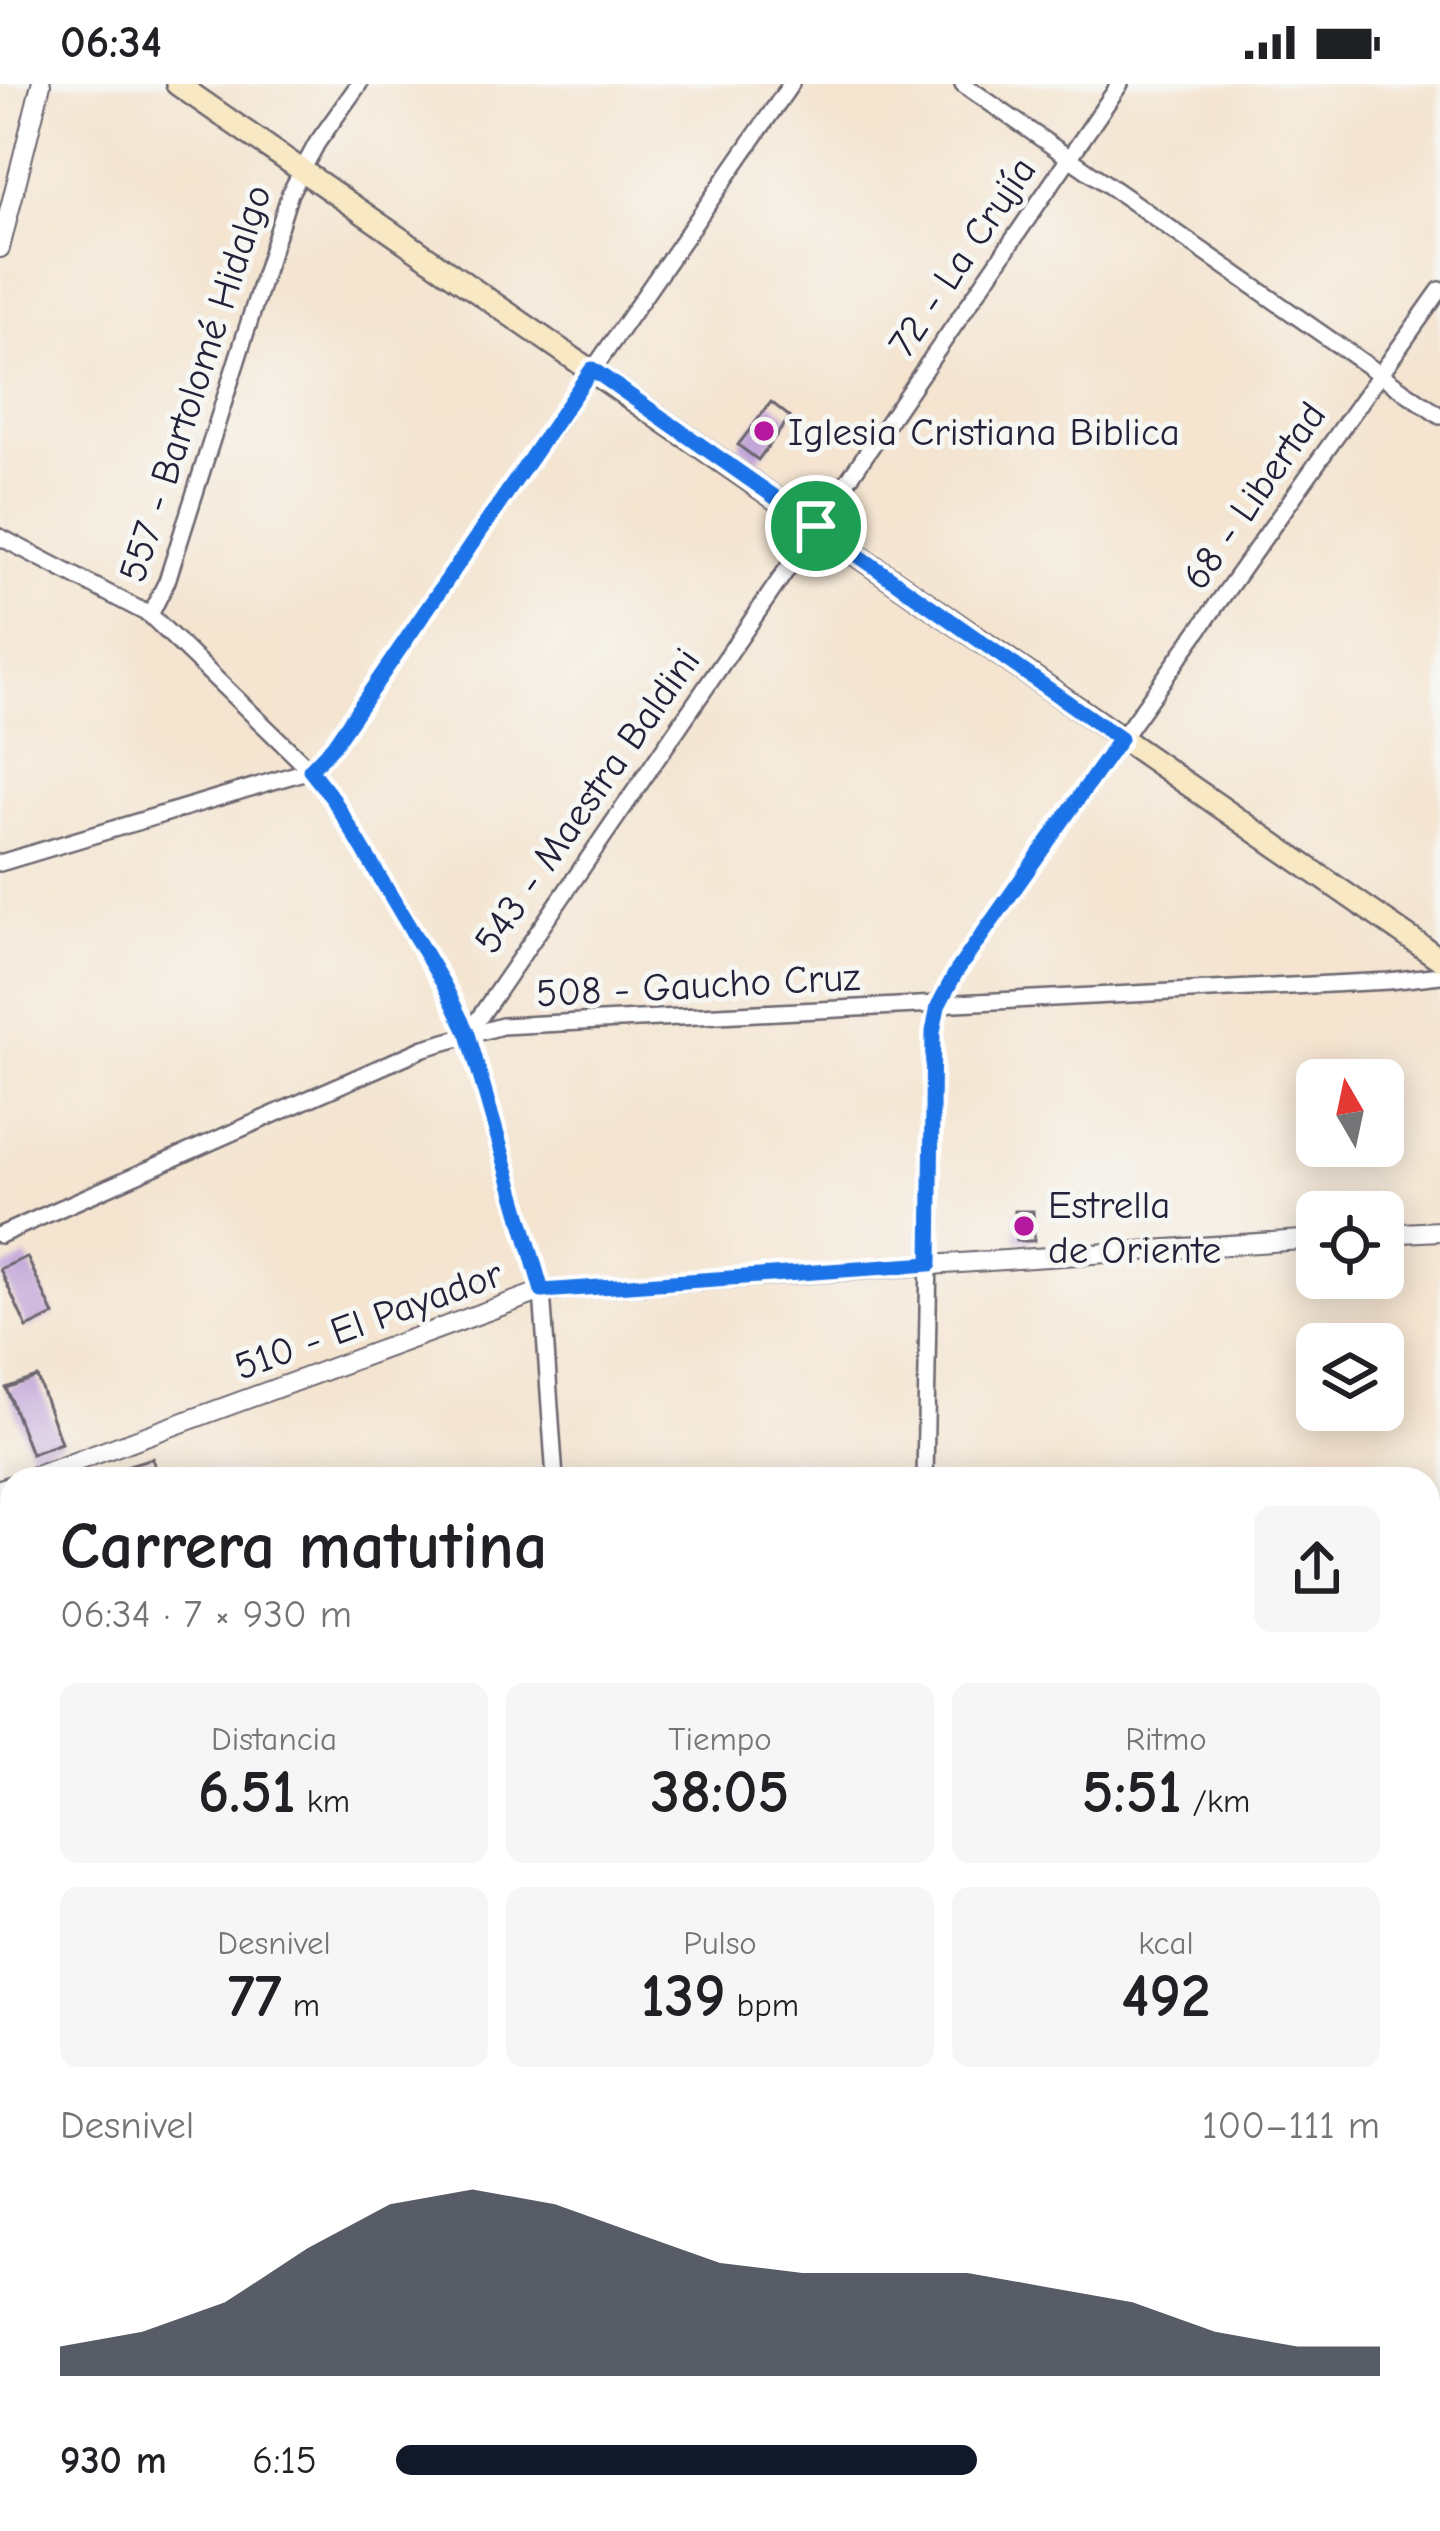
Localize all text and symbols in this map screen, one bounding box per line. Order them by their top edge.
text: 06:34 [60,16,162,68]
street label: 72 - La Crujía [879,149,1045,365]
street label: 557 - Bartolomé Hidalgo [110,179,281,588]
street label: 68 - Libertad [1173,394,1335,598]
place label: Iglesia Cristiana Biblica [788,410,1180,455]
marker: Iglesia Cristiana Biblica [751,418,777,444]
pin [765,475,867,577]
icon: arrive [783,493,849,559]
street label: 543 - Maestra Baldini [465,640,709,962]
street label: 508 - Gaucho Cruz [535,955,861,1016]
north arrow [1296,1059,1404,1167]
map controls [1296,1059,1404,1431]
place label: Estrella de Oriente [1048,1183,1221,1273]
button: locate [1296,1191,1404,1299]
marker: Estrella de Oriente [1011,1213,1037,1239]
street label: 510 - El Payador [229,1251,509,1390]
button: layers [1296,1323,1404,1431]
button: share [1254,1506,1380,1632]
text: Carrera matutina [60,1509,547,1585]
text: 06:34 · 7 × 930 m [60,1592,352,1637]
text: Distancia [211,1720,337,1758]
text: Tiempo [668,1720,772,1758]
text: Ritmo [1125,1720,1207,1758]
text: 6.51 [198,1758,296,1827]
text: 38:05 [651,1758,789,1827]
text: 5:51 [1082,1758,1182,1827]
text: km [296,1782,350,1820]
text: /km [1182,1782,1250,1820]
text: Desnivel [217,1924,331,1962]
text: Pulso [683,1924,757,1962]
text: kcal [1138,1924,1194,1962]
text: 77 [228,1962,282,2031]
text: 139 [641,1962,726,2031]
text: 492 [1121,1962,1211,2031]
text: m [282,1986,320,2024]
text: bpm [726,1986,799,2024]
text: Desnivel [60,2103,194,2148]
text: 100–111 m [1202,2103,1380,2148]
text: 930 m [60,2438,167,2483]
text: 6:15 [252,2438,317,2483]

